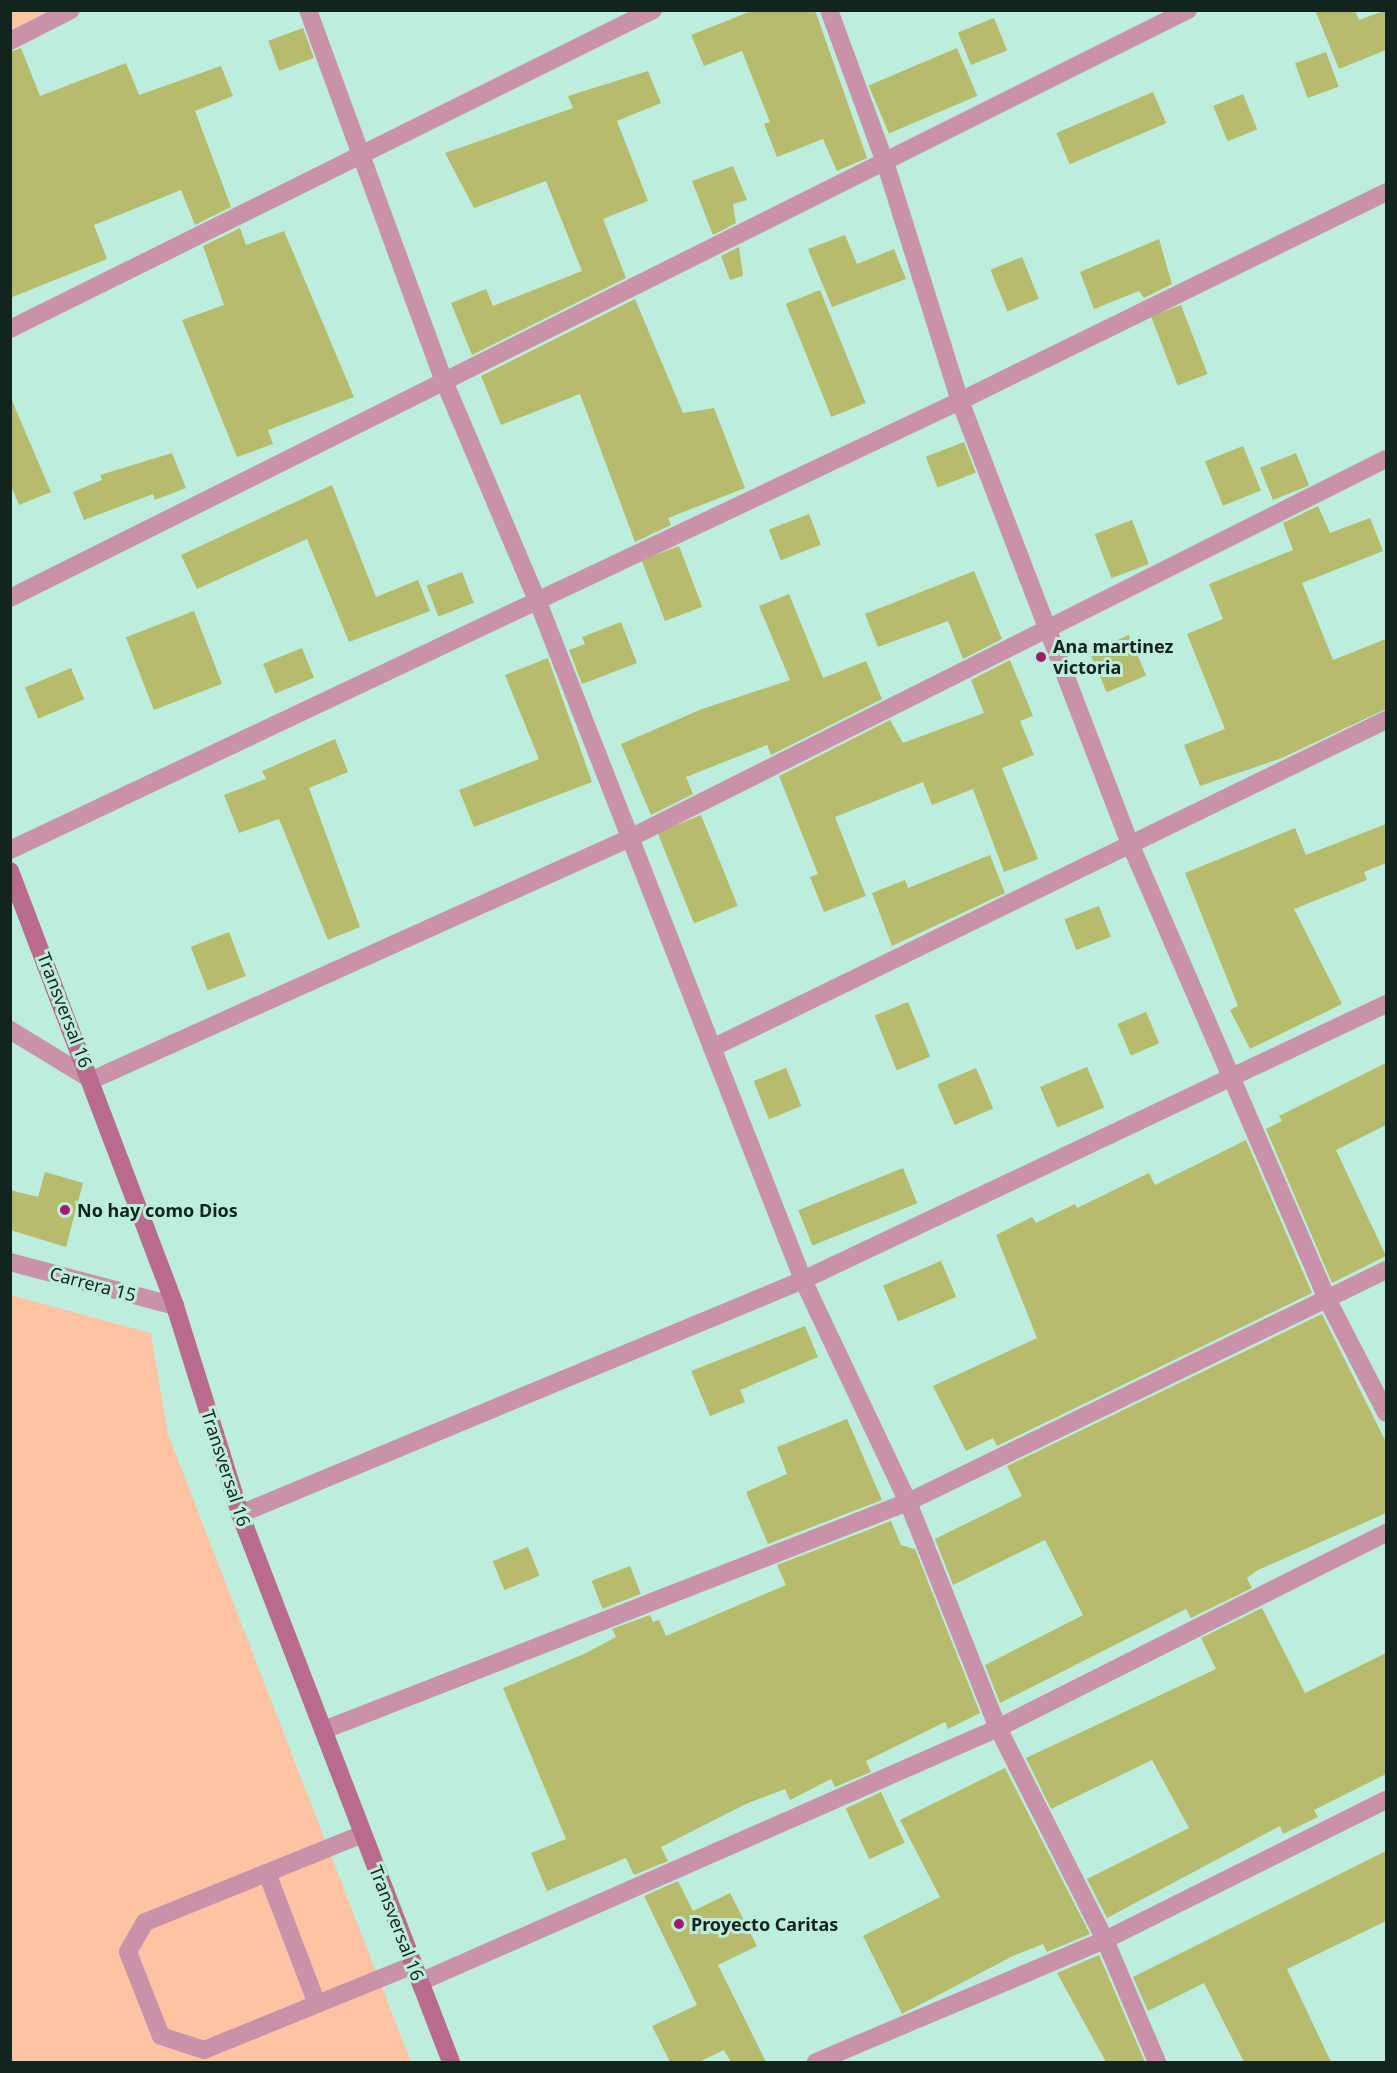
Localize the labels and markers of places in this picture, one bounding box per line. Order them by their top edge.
place label: Ana martinez victoria [1053,636,1173,678]
marker: Ana martinez victoria [1034,650,1048,664]
place label: No hay como Dios [77,1199,238,1221]
marker: No hay como Dios [58,1203,72,1217]
place label: Proyecto Caritas [691,1913,838,1935]
marker: Proyecto Caritas [672,1917,686,1931]

